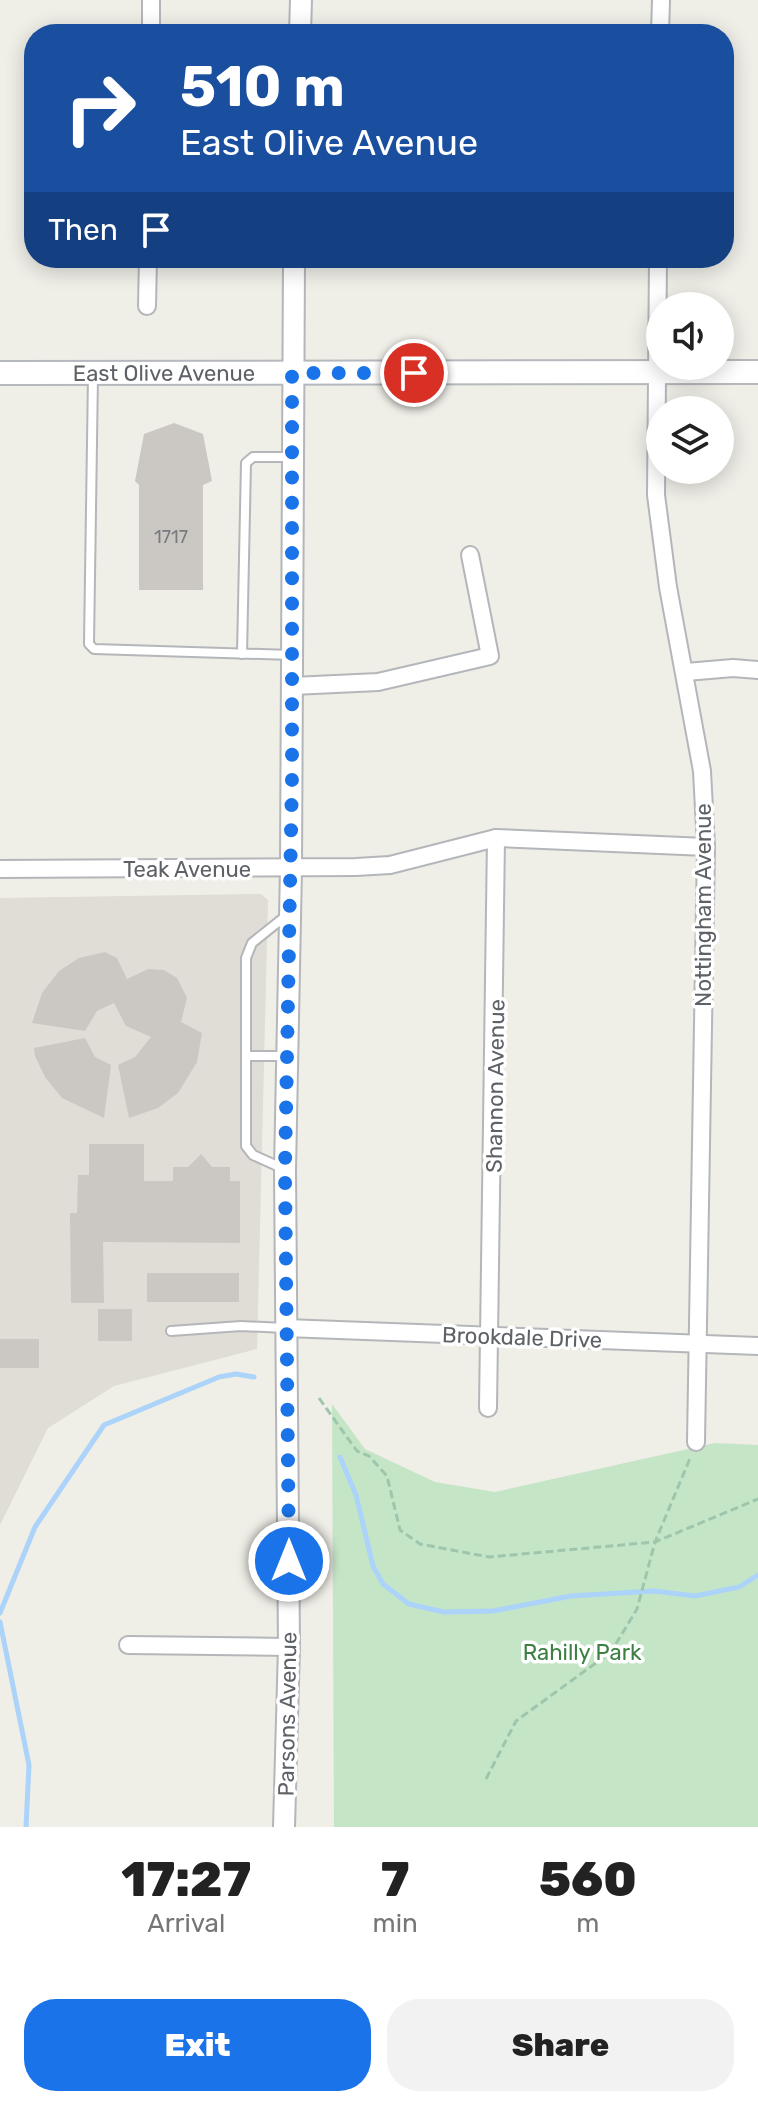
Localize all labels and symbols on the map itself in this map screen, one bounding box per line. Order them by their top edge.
pin [380,339,448,407]
street label: East Olive Avenue [73,360,255,387]
house number: 1717 [154,526,188,548]
street label: Nottingham Avenue [690,803,717,1007]
street label: Teak Avenue [123,856,251,883]
street label: Shannon Avenue [480,999,511,1173]
street label: Brookdale Drive [441,1321,602,1354]
position arrow [247,1519,331,1603]
street label: Parsons Avenue [273,1631,302,1797]
park label: Rahilly Park [523,1639,642,1666]

